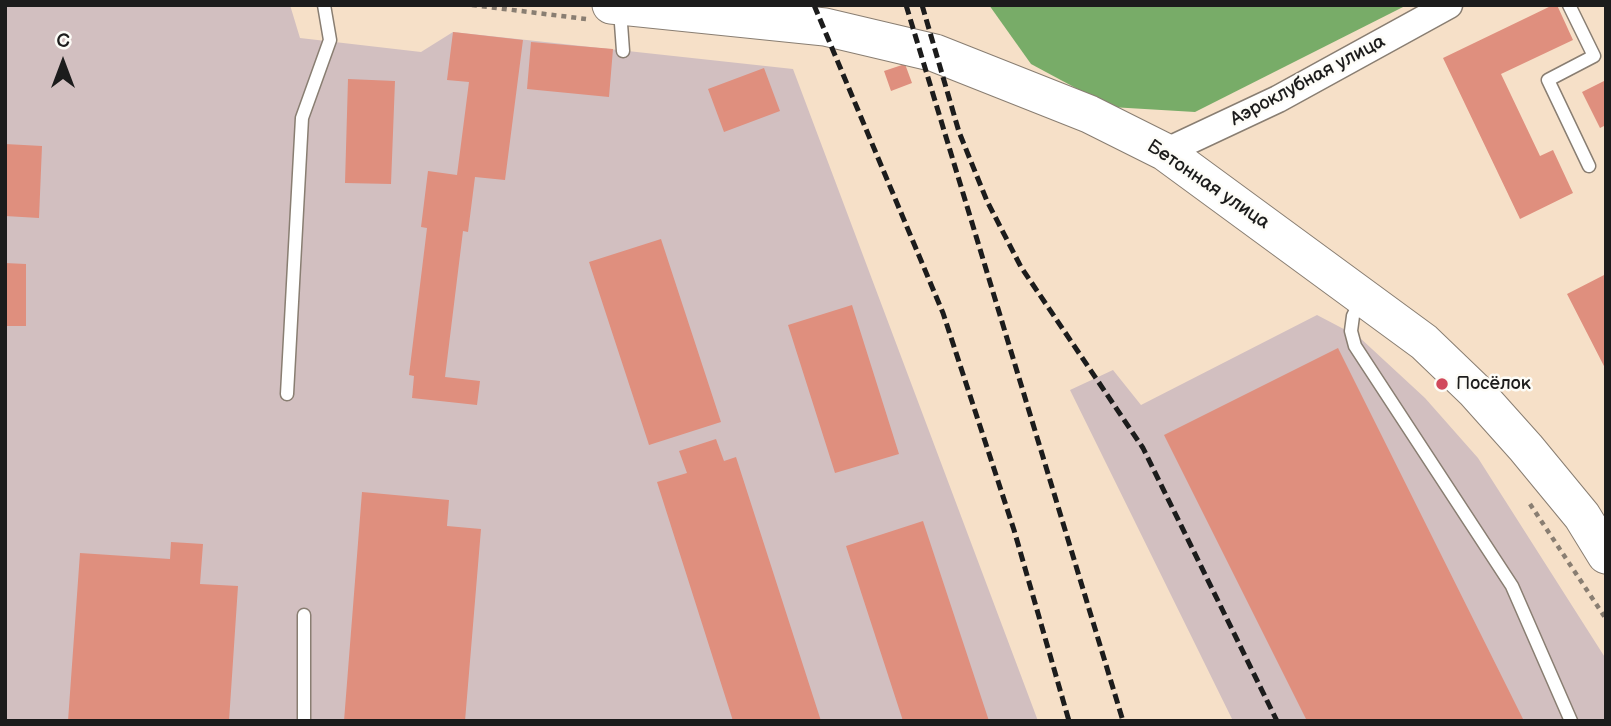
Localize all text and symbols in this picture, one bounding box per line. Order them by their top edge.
north arrow [28,28,98,98]
text: С [56,30,70,53]
street label: Аэроклубная улица [1227,31,1389,131]
street label: Бетонная улица [1142,136,1274,234]
place label: Посёлок [1456,373,1531,395]
marker: Посёлок [1434,376,1450,392]

